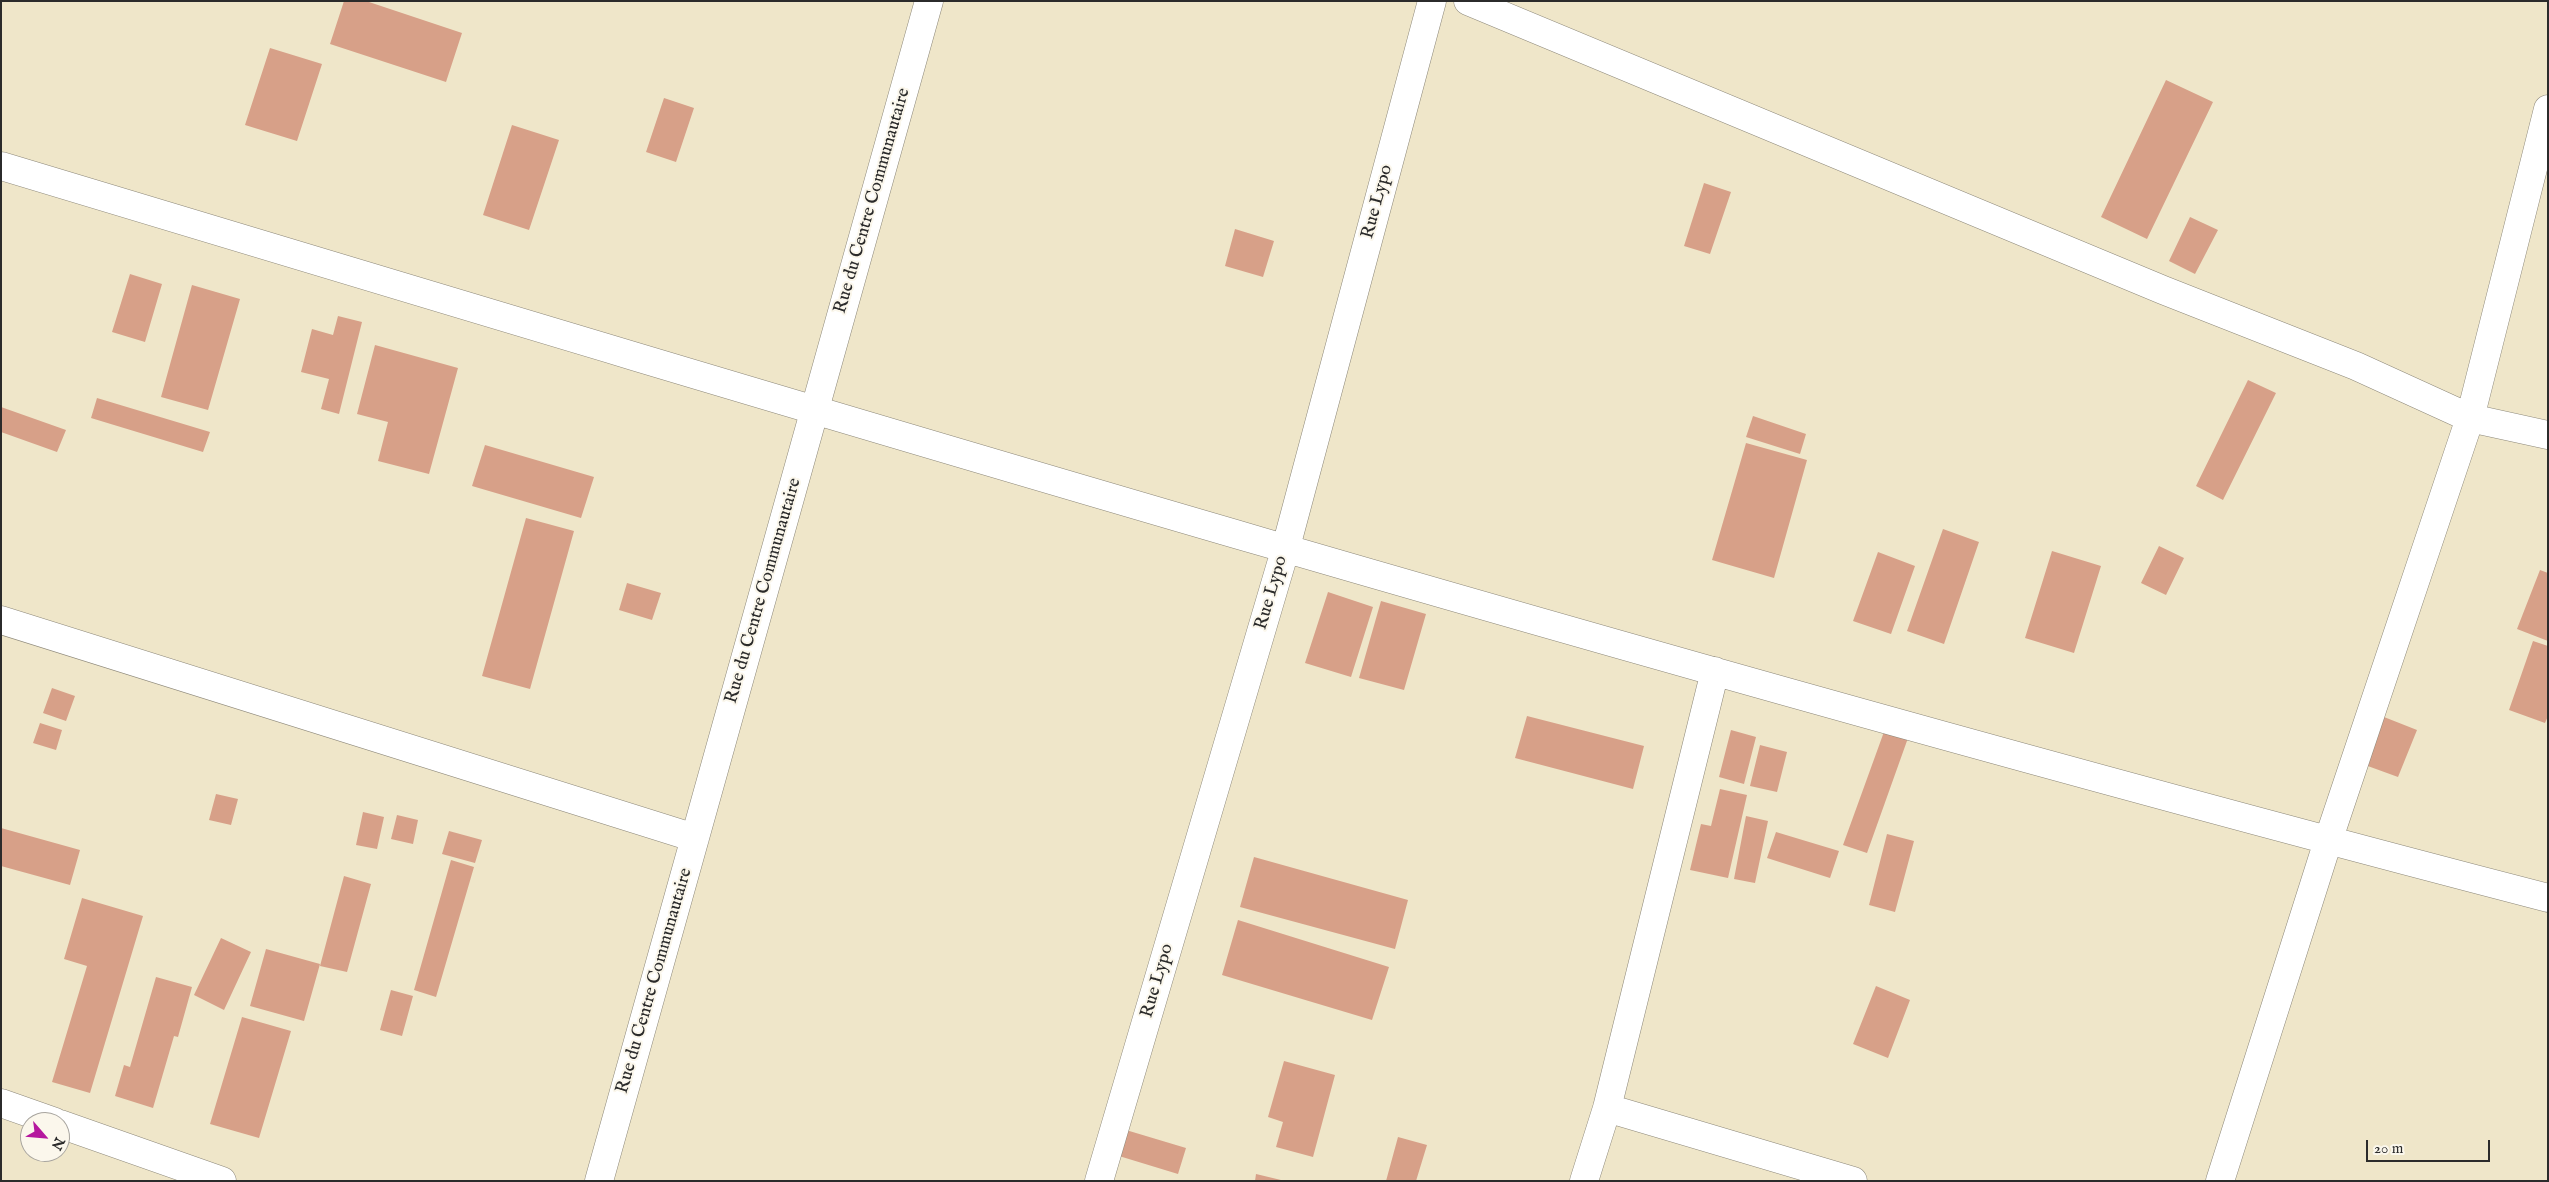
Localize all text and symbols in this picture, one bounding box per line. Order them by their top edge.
street label: Rue du Centre Communautaire [830,86,916,316]
street label: Rue Lypo [1358,163,1398,241]
street label: Rue du Centre Communautaire [721,476,807,706]
street label: Rue Lypo [1251,554,1293,632]
street label: Rue du Centre Communautaire [612,866,698,1096]
street label: Rue Lypo [1137,942,1179,1020]
north arrow [20,1112,70,1162]
scale bar [2369,1130,2493,1162]
text: N [47,1134,68,1153]
text: 20 m [2374,1139,2403,1158]

